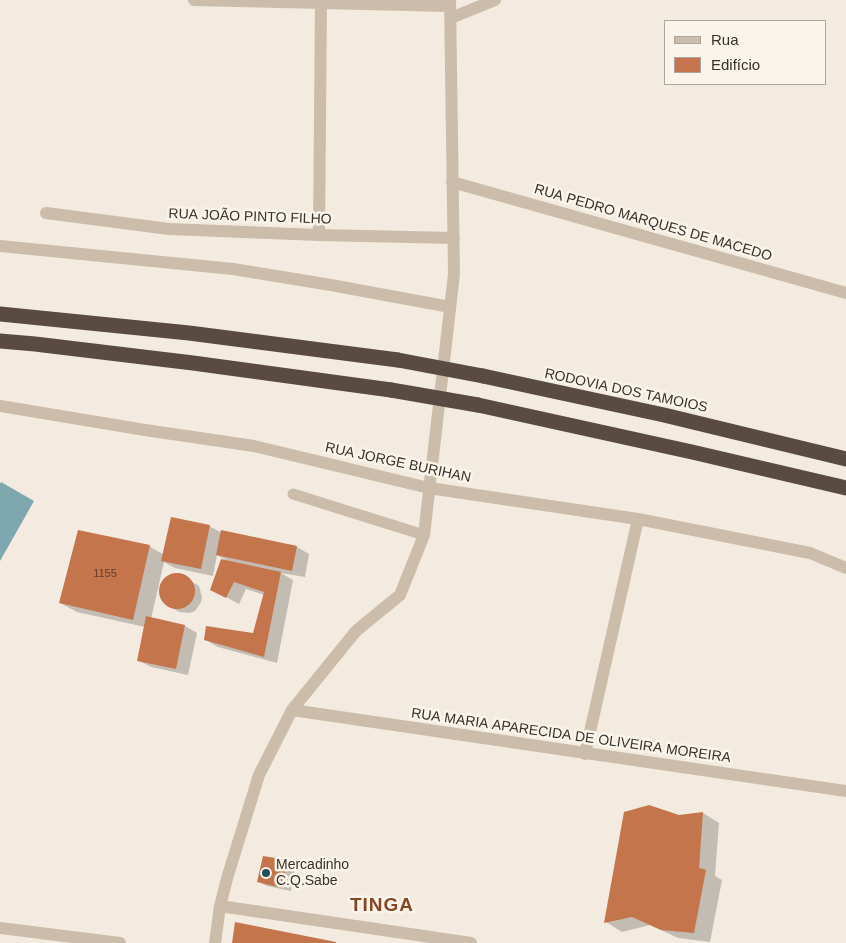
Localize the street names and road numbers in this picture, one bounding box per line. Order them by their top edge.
street label: RUA PEDRO MARQUES DE MACEDO [532,181,774,265]
street label: RUA JOÃO PINTO FILHO [168,206,332,228]
street label: RODOVIA DOS TAMOIOS [543,366,709,416]
street label: RUA JORGE BURIHAN [324,439,472,487]
street label: RUA MARIA APARECIDA DE OLIVEIRA MOREIRA [410,705,732,767]

